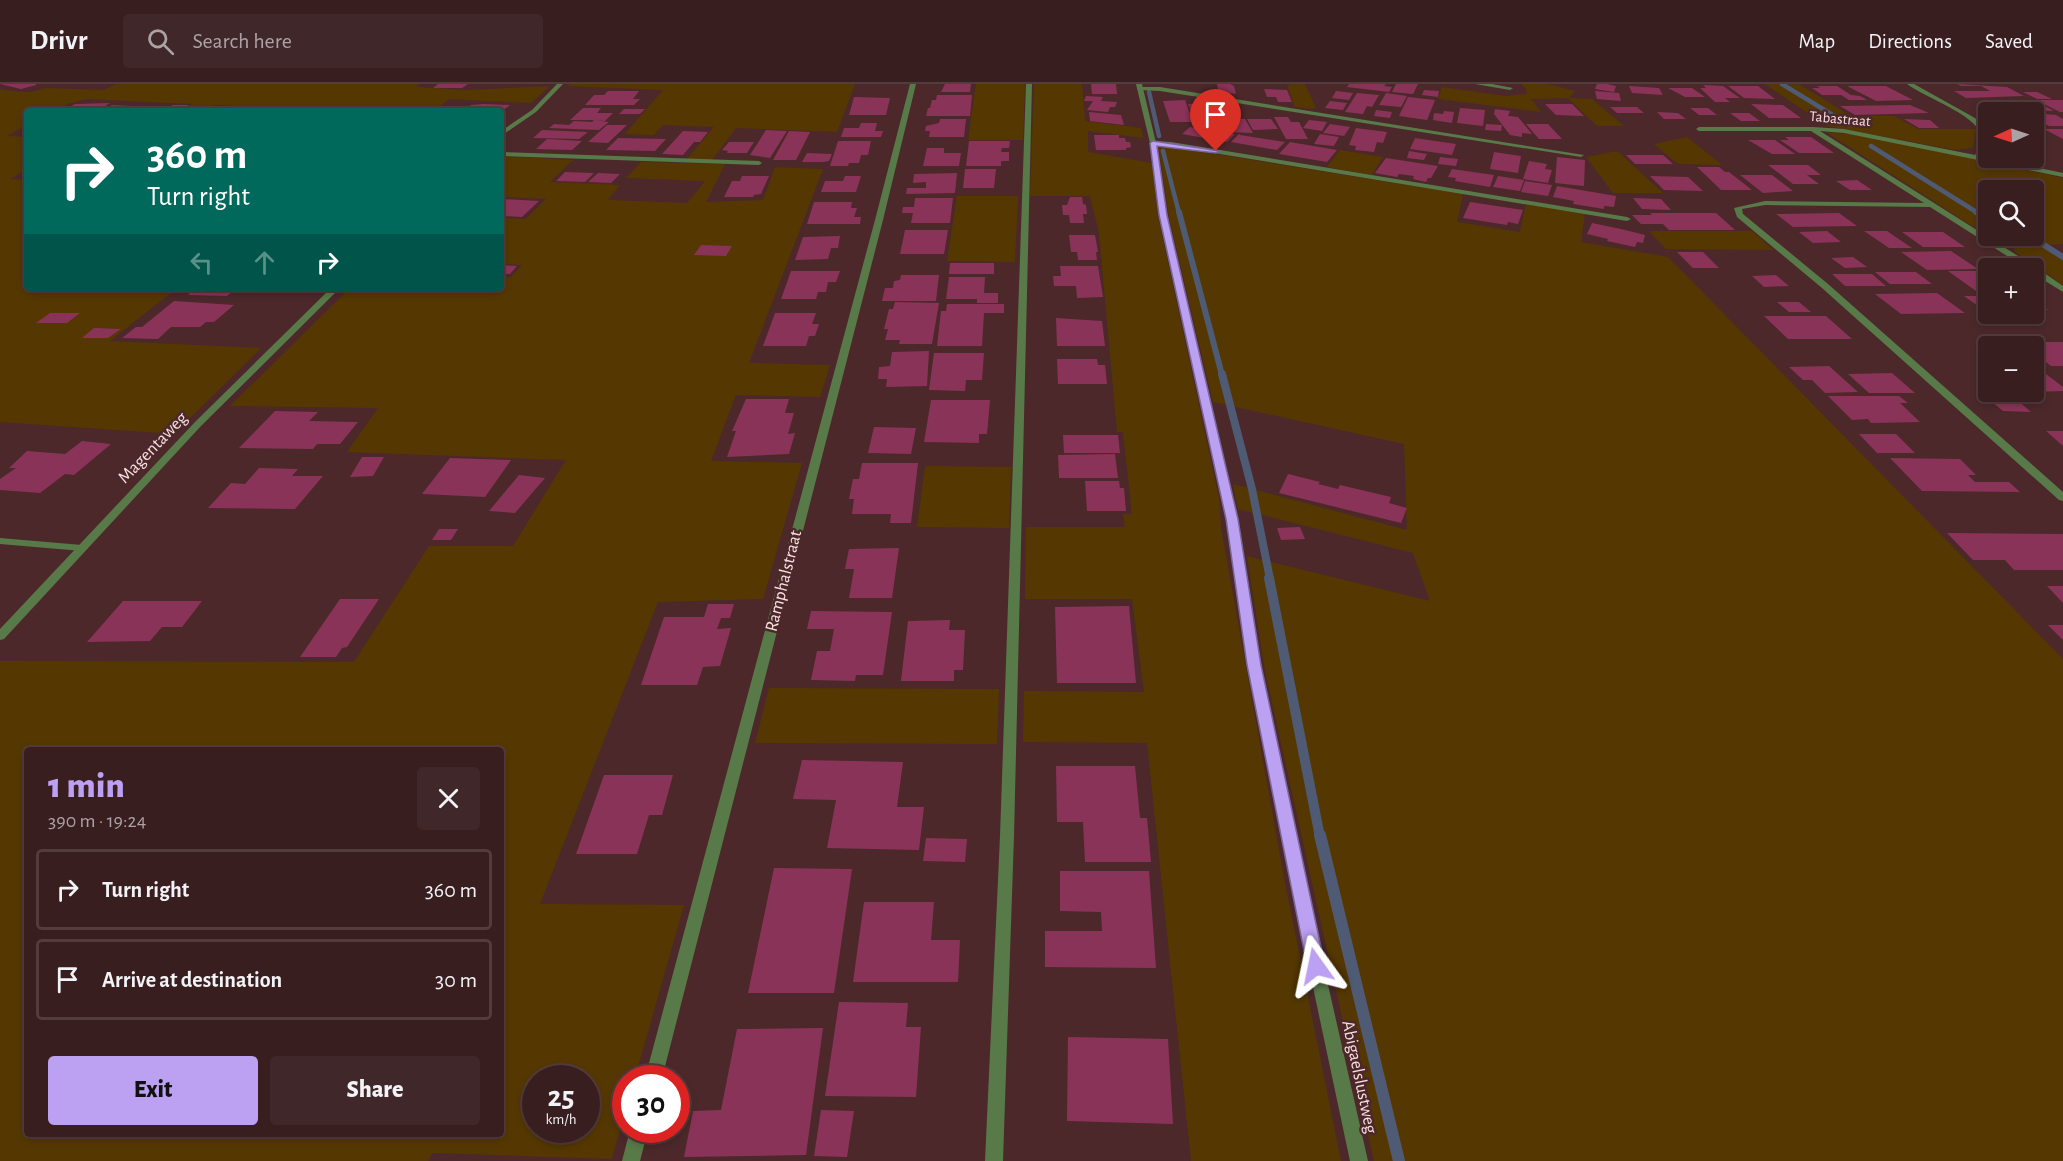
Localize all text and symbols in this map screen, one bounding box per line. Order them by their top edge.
search box [123,14,543,68]
icon: search [144,25,177,58]
text: Drivr [30,27,87,55]
text: Search here [192,30,292,52]
text: Map [1799,31,1835,52]
text: Directions [1868,31,1952,52]
text: Saved [1985,31,2033,52]
pin [1190,89,1241,151]
icon: arrive [1199,98,1232,131]
north arrow [1978,102,2044,168]
map controls [1978,102,2044,402]
street label: Tabastraat [1809,109,1872,129]
icon: right [48,132,126,210]
text: 360 m [147,134,248,176]
button: search [1978,180,2044,246]
text: Turn right [147,183,250,210]
icon: left [185,246,218,279]
icon: ahead [248,246,281,279]
icon: right [311,246,344,279]
button: + [1978,258,2044,324]
button: − [1978,336,2044,402]
street label: Magentaweg [115,409,191,487]
street label: Ramphalstraat [763,528,805,634]
button: close [417,767,480,830]
text: 1 min [48,768,125,804]
text: 390 m · 19:24 [48,811,146,831]
icon: right [51,873,84,906]
text: Turn right [102,879,189,901]
text: 360 m [425,879,477,901]
position arrow [1284,934,1348,998]
icon: arrive [51,963,84,996]
text: Arrive at destination [102,969,282,991]
text: 30 m [435,969,477,991]
street label: Abigaelslustweg [1338,1019,1380,1135]
button: Exit [48,1056,258,1125]
button: Share [270,1056,480,1125]
speed limit sign: 30 [612,1065,690,1143]
text: 25 [547,1082,575,1112]
text: km/h [546,1112,576,1127]

